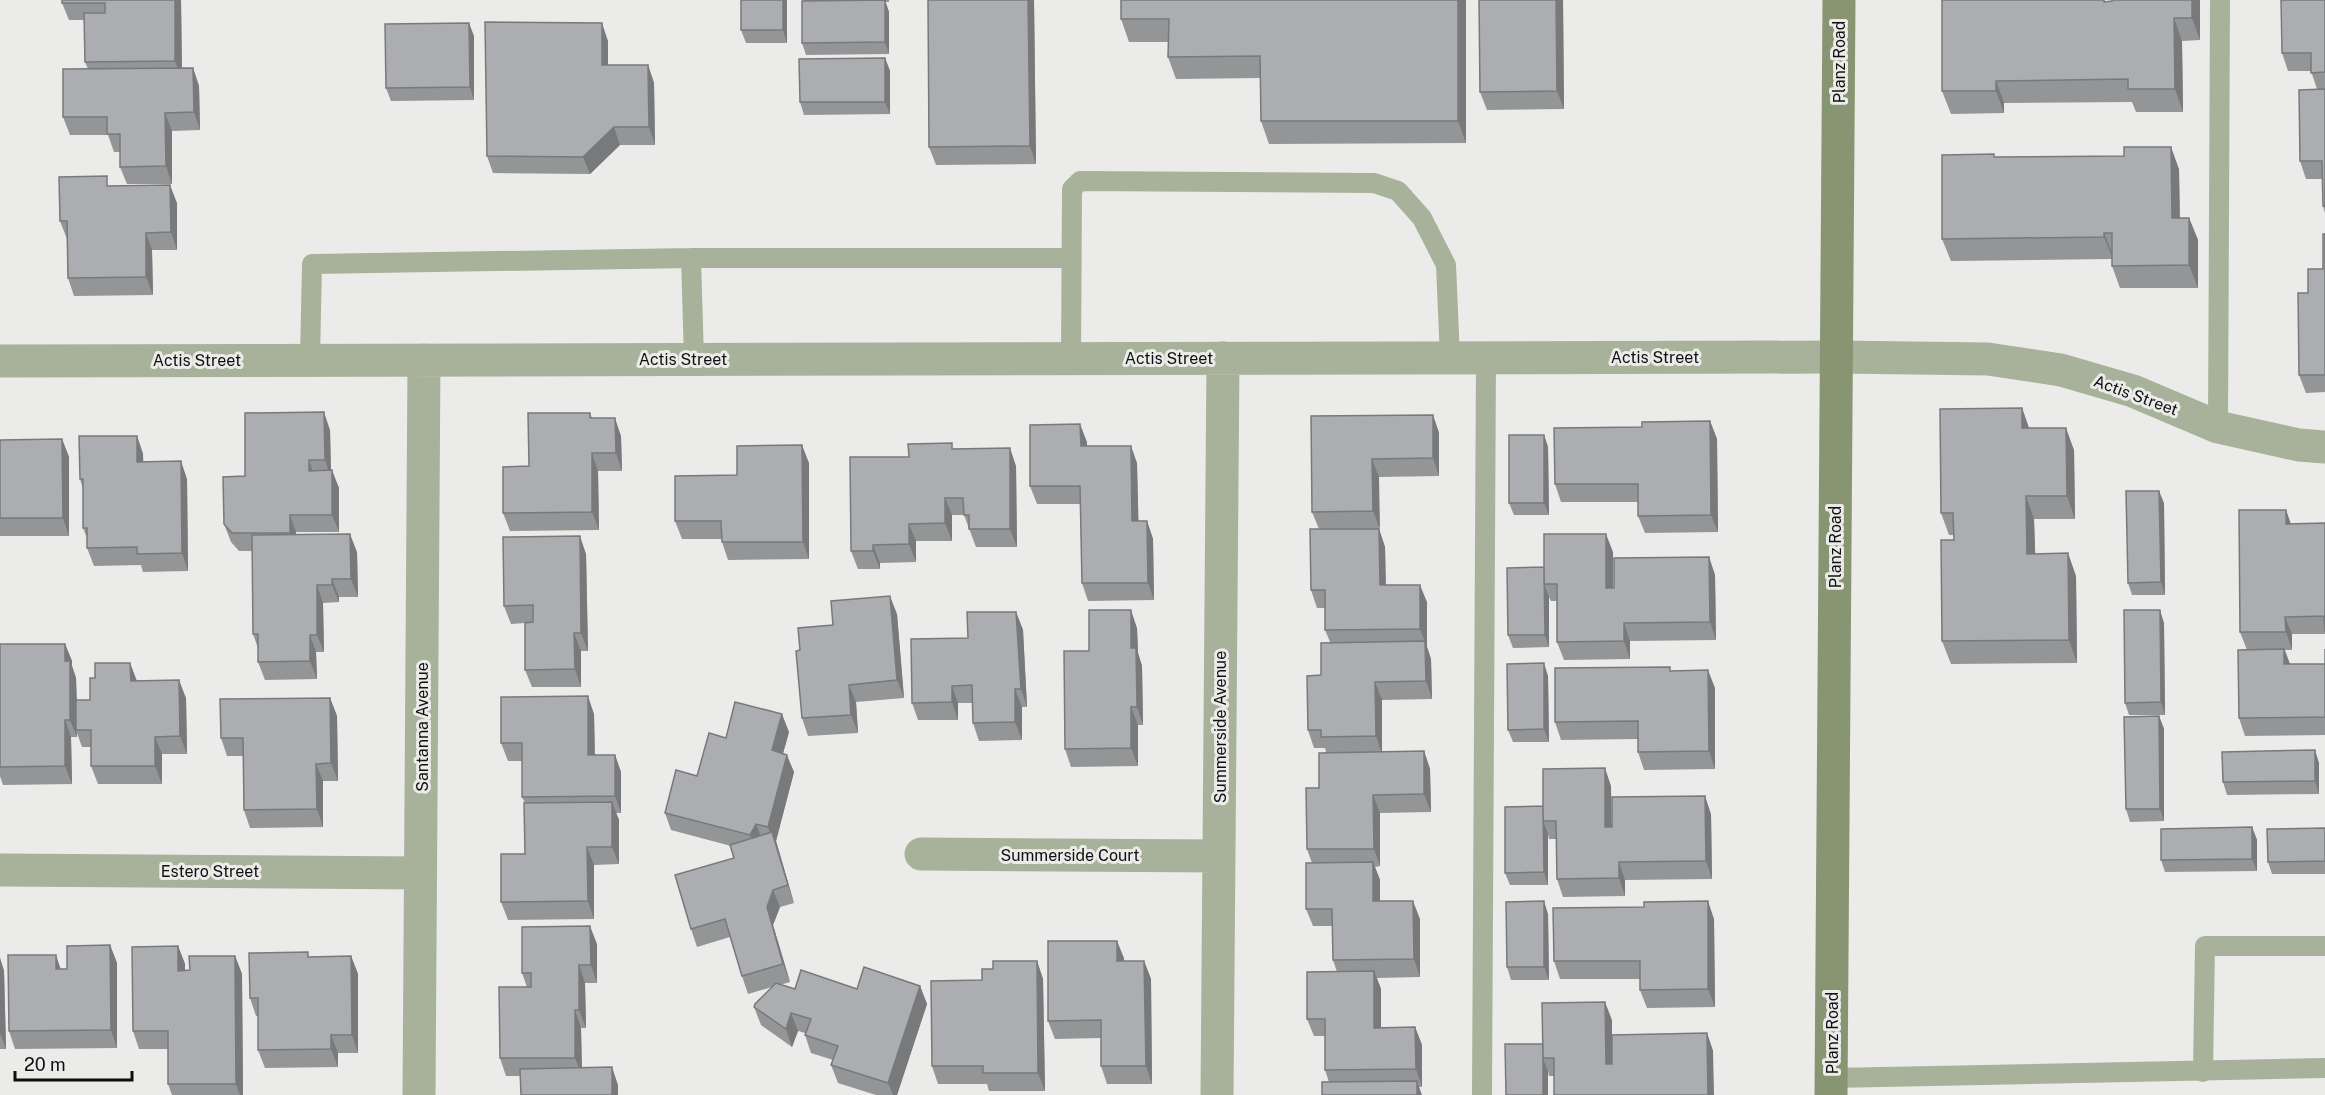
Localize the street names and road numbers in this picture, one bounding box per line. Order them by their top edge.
street label: Planz Road [1830,21,1849,103]
street label: Actis Street [1611,348,1699,367]
street label: Actis Street [1125,349,1213,368]
street label: Actis Street [639,350,727,369]
street label: Actis Street [153,351,241,370]
street label: Actis Street [2091,371,2181,420]
street label: Planz Road [1826,506,1845,588]
street label: Summerside Avenue [1211,651,1230,803]
street label: Santanna Avenue [413,662,432,792]
street label: Summerside Court [1000,846,1140,865]
street label: Estero Street [161,862,259,881]
street label: Planz Road [1823,992,1842,1074]

